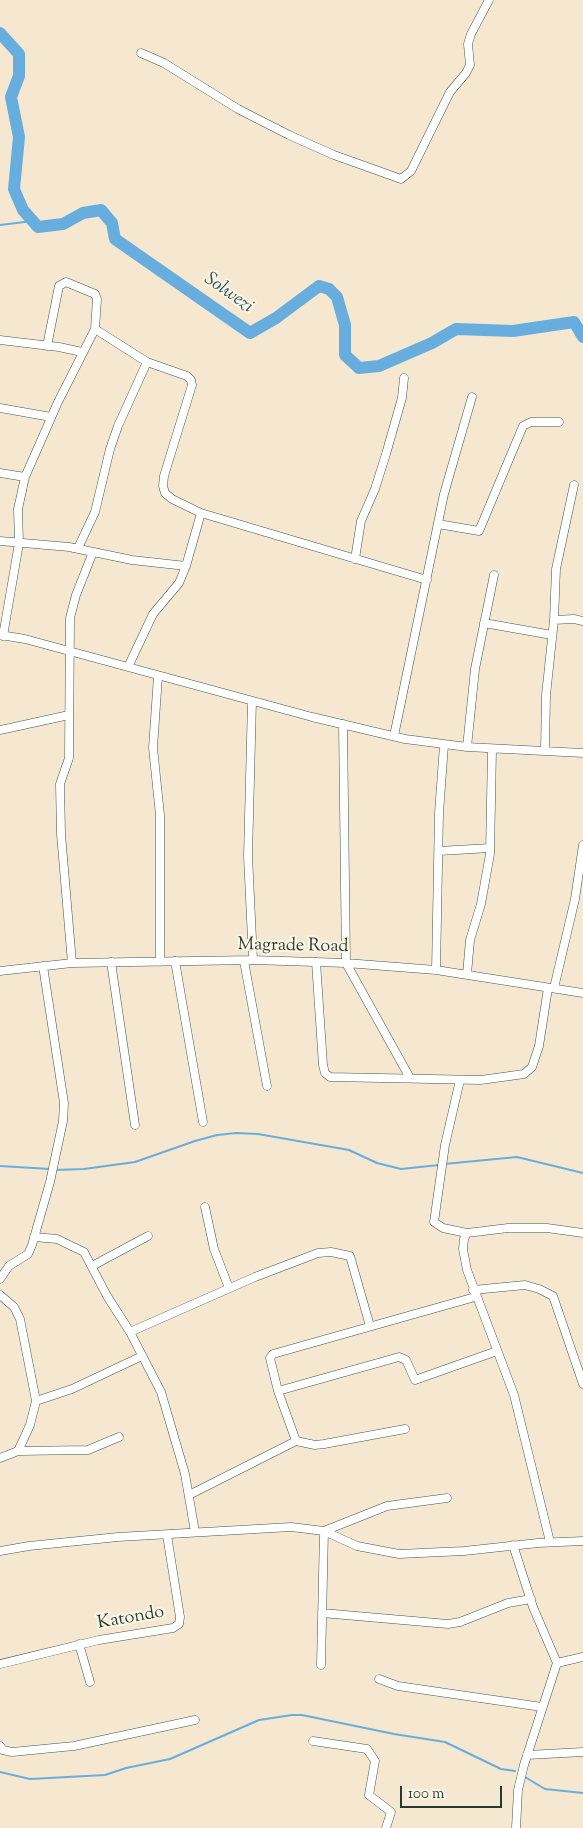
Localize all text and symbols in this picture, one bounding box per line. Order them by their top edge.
water label: Solwezi [199,269,257,319]
street label: Magrade Road [237,935,349,959]
street label: Katondo [96,1603,166,1635]
scale bar [403,1776,506,1808]
text: 100 m [408,1784,444,1805]

